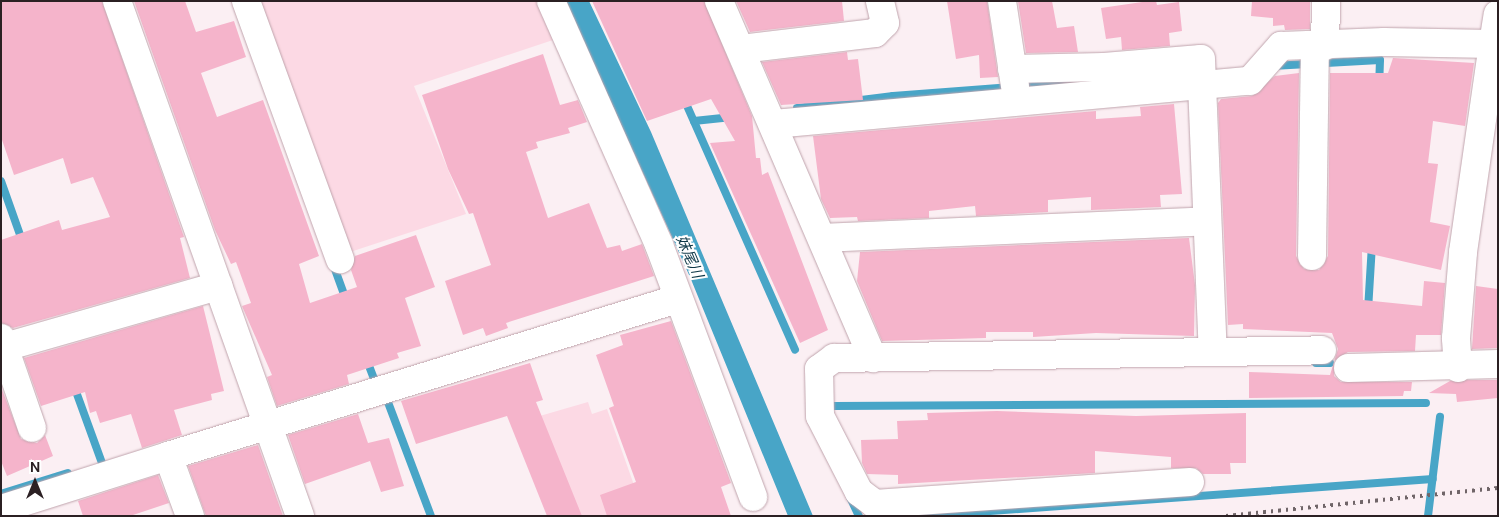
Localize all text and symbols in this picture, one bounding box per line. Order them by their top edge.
water label: 妹尾川 [672,233,706,281]
north arrow [10,457,60,507]
text: N [30,458,40,476]

